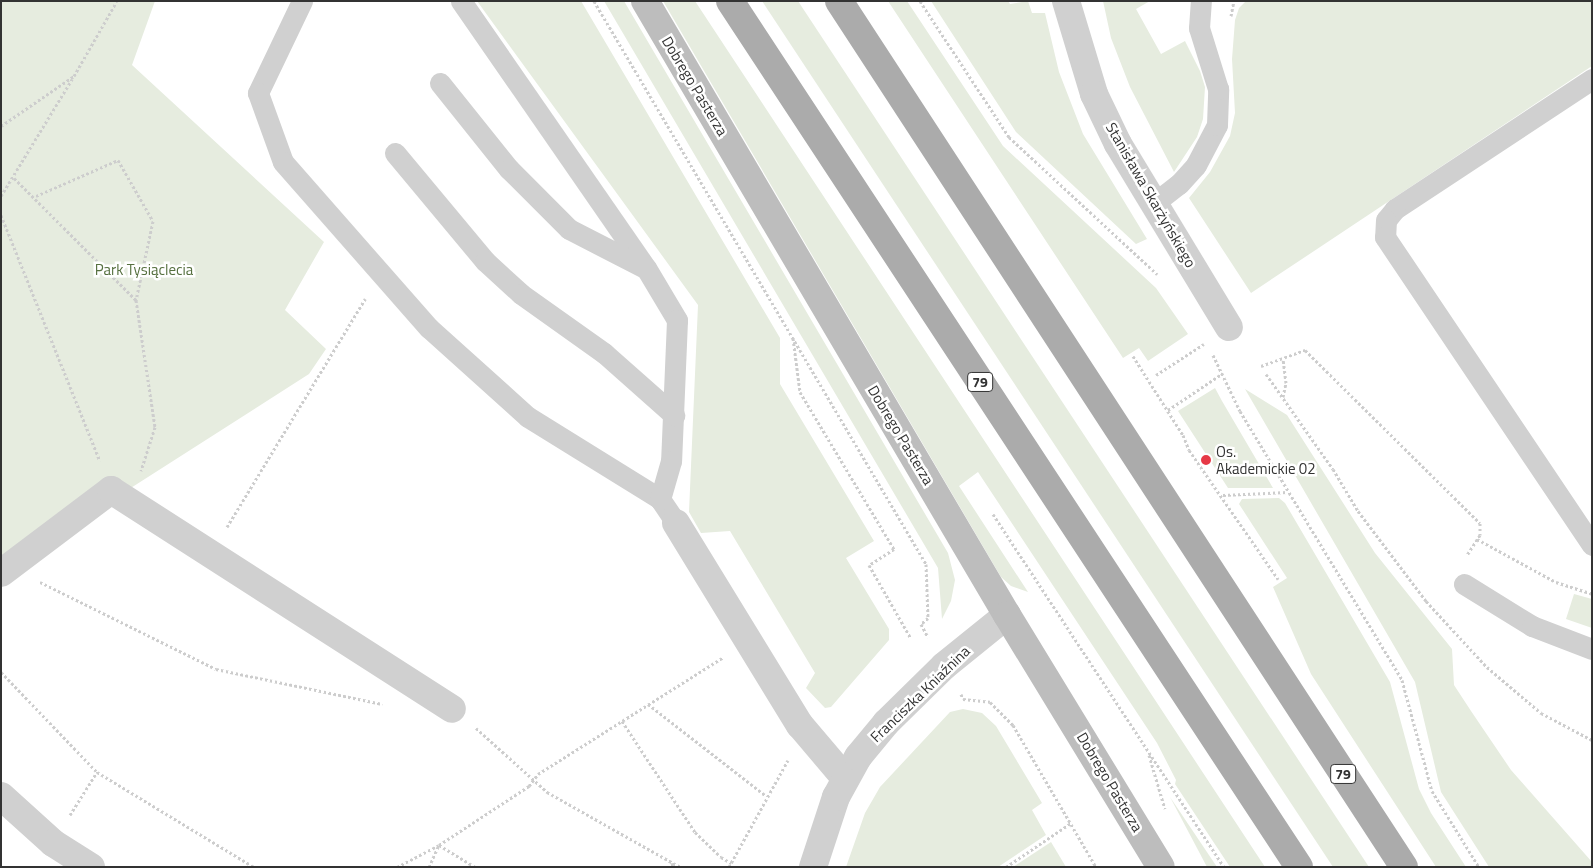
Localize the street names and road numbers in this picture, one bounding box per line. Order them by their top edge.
street label: Dobrego Pasterza [658,33,732,139]
street label: Stanisława Skarżyńskiego [1102,119,1200,271]
road number: 79 [966,371,994,394]
street label: Dobrego Pasterza [864,382,938,488]
street label: Franciszka Kniaźnina [867,642,973,746]
street label: Dobrego Pasterza [1073,729,1147,835]
road number: 79 [1329,762,1357,786]

